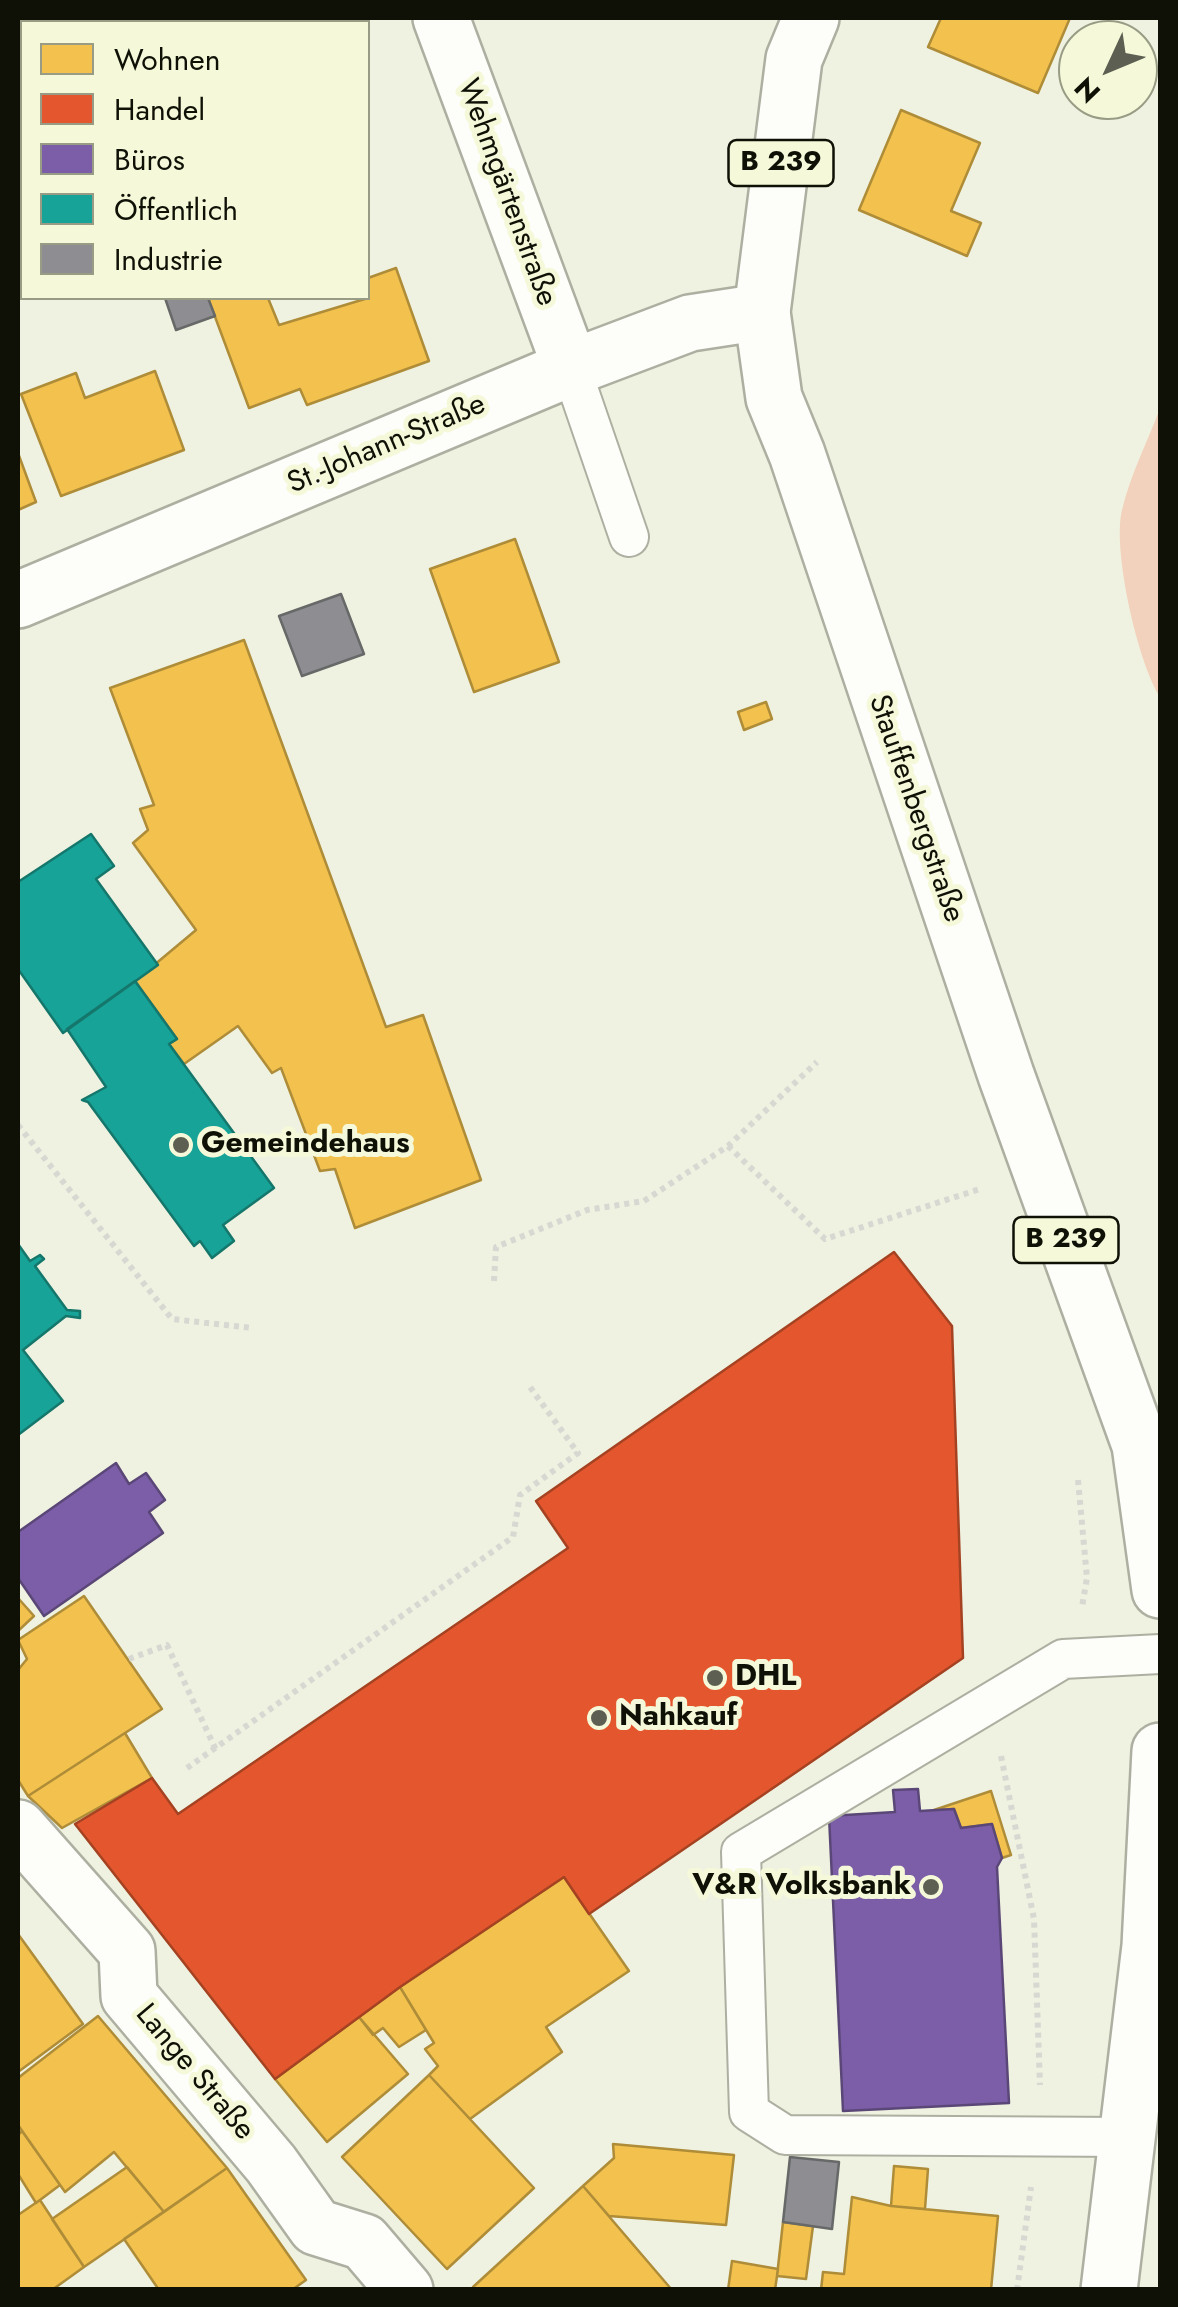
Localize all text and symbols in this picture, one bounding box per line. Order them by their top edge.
legend [20,20,370,300]
north arrow [1058,20,1158,120]
text: Wohnen [114,38,220,81]
text: N [1065,68,1110,112]
street label: Wehmgärtenstraße [448,75,564,311]
text: Handel [114,88,205,131]
text: Büros [114,138,185,181]
road number: B 239 [728,140,834,186]
text: Öffentlich [114,188,238,231]
text: Industrie [114,238,223,281]
street label: St.-Johann-Straße [283,387,491,503]
street label: Stauffenbergstraße [859,691,971,927]
place label: Gemeindehaus [201,1127,410,1163]
marker: Gemeindehaus [170,1134,192,1156]
road number: B 239 [1014,1217,1118,1263]
place label: DHL [735,1660,796,1696]
marker: DHL [704,1667,726,1689]
place label: Nahkauf [619,1700,737,1736]
marker: Nahkauf [588,1707,610,1729]
place label: V&R Volksbank [692,1869,911,1905]
marker: V&R Volksbank [920,1876,942,1898]
street label: Lange Straße [127,1998,261,2148]

